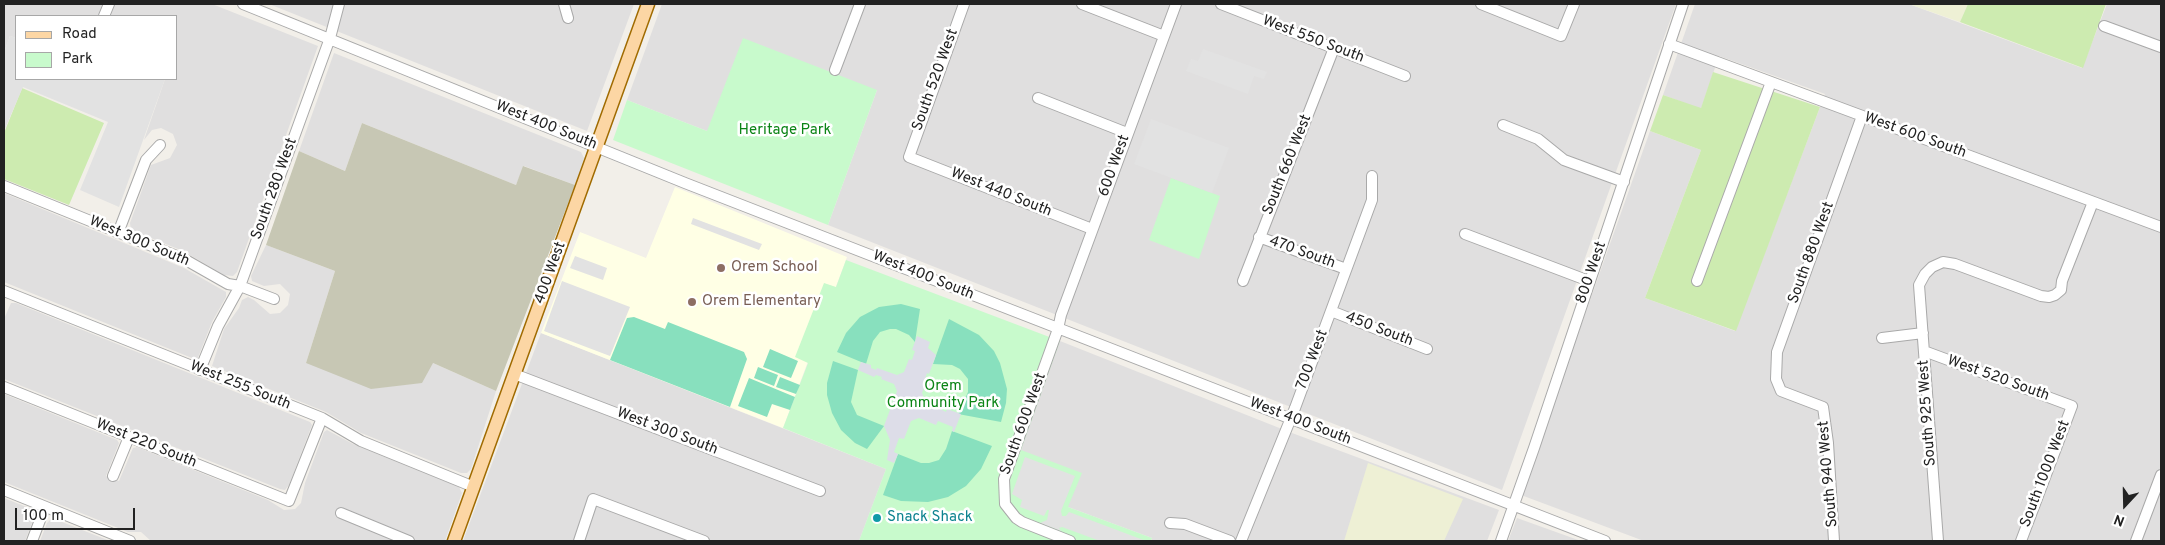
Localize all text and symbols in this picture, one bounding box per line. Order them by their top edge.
street label: West 550 South [1260,12,1366,68]
legend [15,15,178,80]
text: Road [62,25,97,44]
street label: South 520 West [909,27,963,133]
text: Park [62,50,93,69]
street label: West 400 South [493,97,599,155]
street label: West 600 South [1862,109,1968,163]
street label: South 660 West [1260,112,1316,218]
park label: Heritage Park [739,122,831,140]
street label: 600 West [1096,133,1134,199]
street label: South 280 West [248,136,302,242]
street label: West 440 South [948,165,1054,221]
street label: South 880 West [1785,200,1839,306]
street label: West 300 South [86,213,192,271]
street label: 470 South [1266,233,1338,273]
street label: 400 West [531,239,571,307]
street label: 800 West [1573,240,1611,306]
street label: West 400 South [870,247,976,305]
place label: Orem School [731,259,818,277]
marker: Orem School [715,262,727,274]
place label: Orem Elementary [702,293,821,311]
marker: Orem Elementary [686,296,698,308]
street label: 450 South [1343,309,1415,351]
street label: 700 West [1293,327,1333,393]
street label: West 520 South [1945,352,2051,406]
street label: West 255 South [187,358,293,414]
street label: South 925 West [1915,359,1941,467]
street label: South 600 West [997,371,1051,477]
park label: Orem Community Park [887,378,999,413]
street label: West 400 South [1247,394,1353,450]
street label: West 300 South [614,404,720,460]
street label: West 220 South [93,416,199,472]
street label: South 1000 West [2017,418,2075,530]
street label: South 940 West [1815,420,1843,528]
north arrow [2100,480,2150,530]
scale bar [18,498,138,530]
text: 100 m [23,507,64,526]
place label: Snack Shack [887,509,973,527]
text: N [2112,510,2127,529]
marker: Snack Shack [871,512,883,524]

